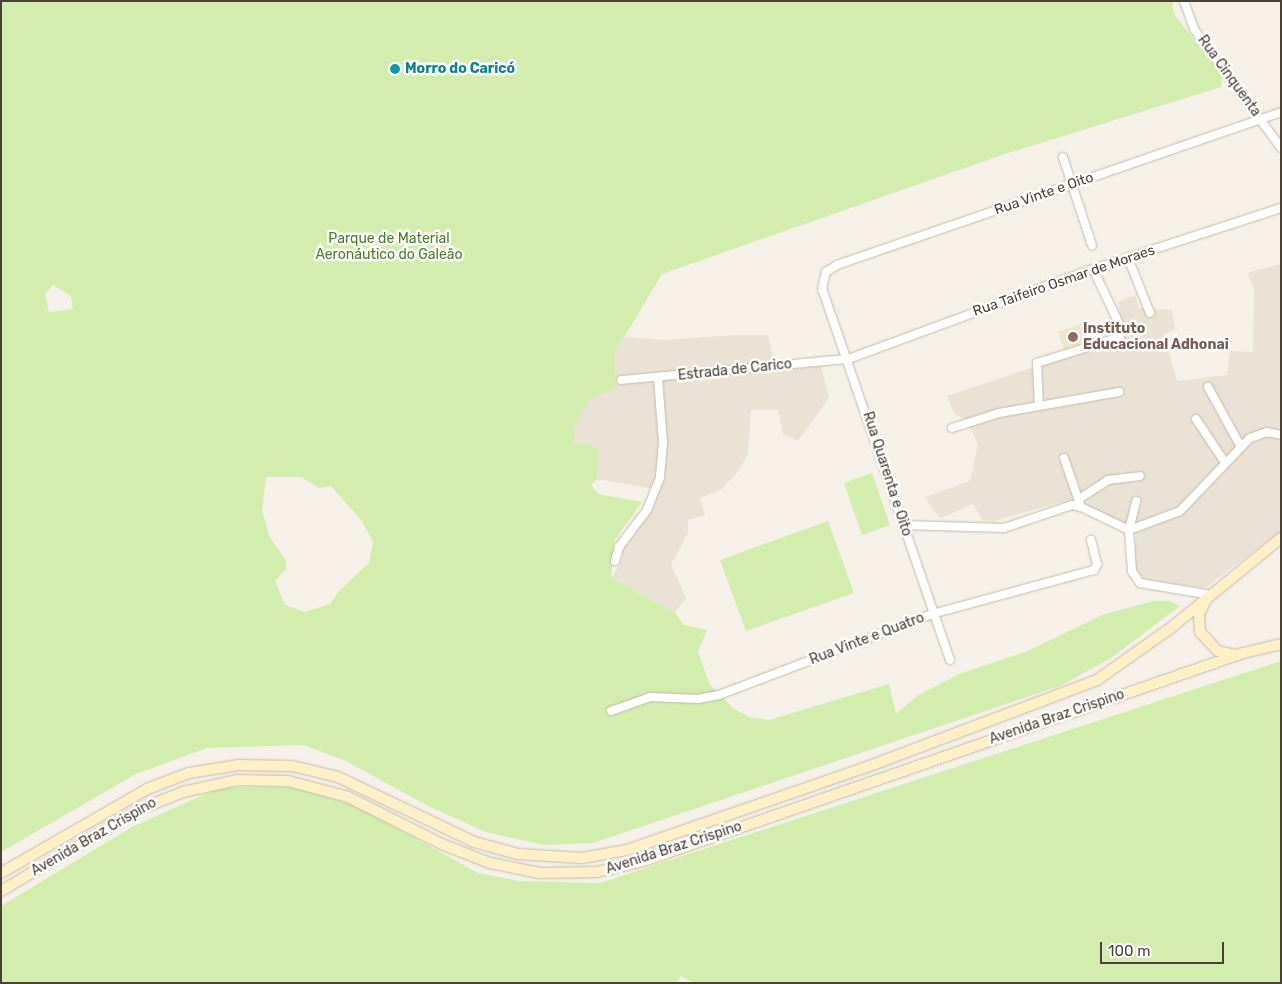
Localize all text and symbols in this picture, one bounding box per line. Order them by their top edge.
street label: Rua Cinquenta [1194,32,1264,120]
place label: Morro do Caricó [405,61,515,77]
marker: Morro do Caricó [389,63,401,75]
street label: Rua Vinte e Oito [992,169,1096,219]
park label: Parque de Material Aeronáutico do Galeão [315,231,463,264]
street label: Rua Taifeiro Osmar de Moraes [970,242,1158,320]
place label: Instituto Educacional Adhonai [1083,321,1229,354]
marker: Instituto Educacional Adhonai [1067,331,1079,343]
street label: Estrada de Carico [677,356,793,384]
street label: Rua Quarenta e Oito [859,410,915,538]
street label: Rua Vinte e Quatro [807,609,927,669]
street label: Avenida Braz Crispino [987,686,1127,748]
street label: Avenida Braz Crispino [28,794,160,880]
street label: Avenida Braz Crispino [604,818,744,878]
scale bar [1102,932,1226,964]
text: 100 m [1108,942,1150,960]

